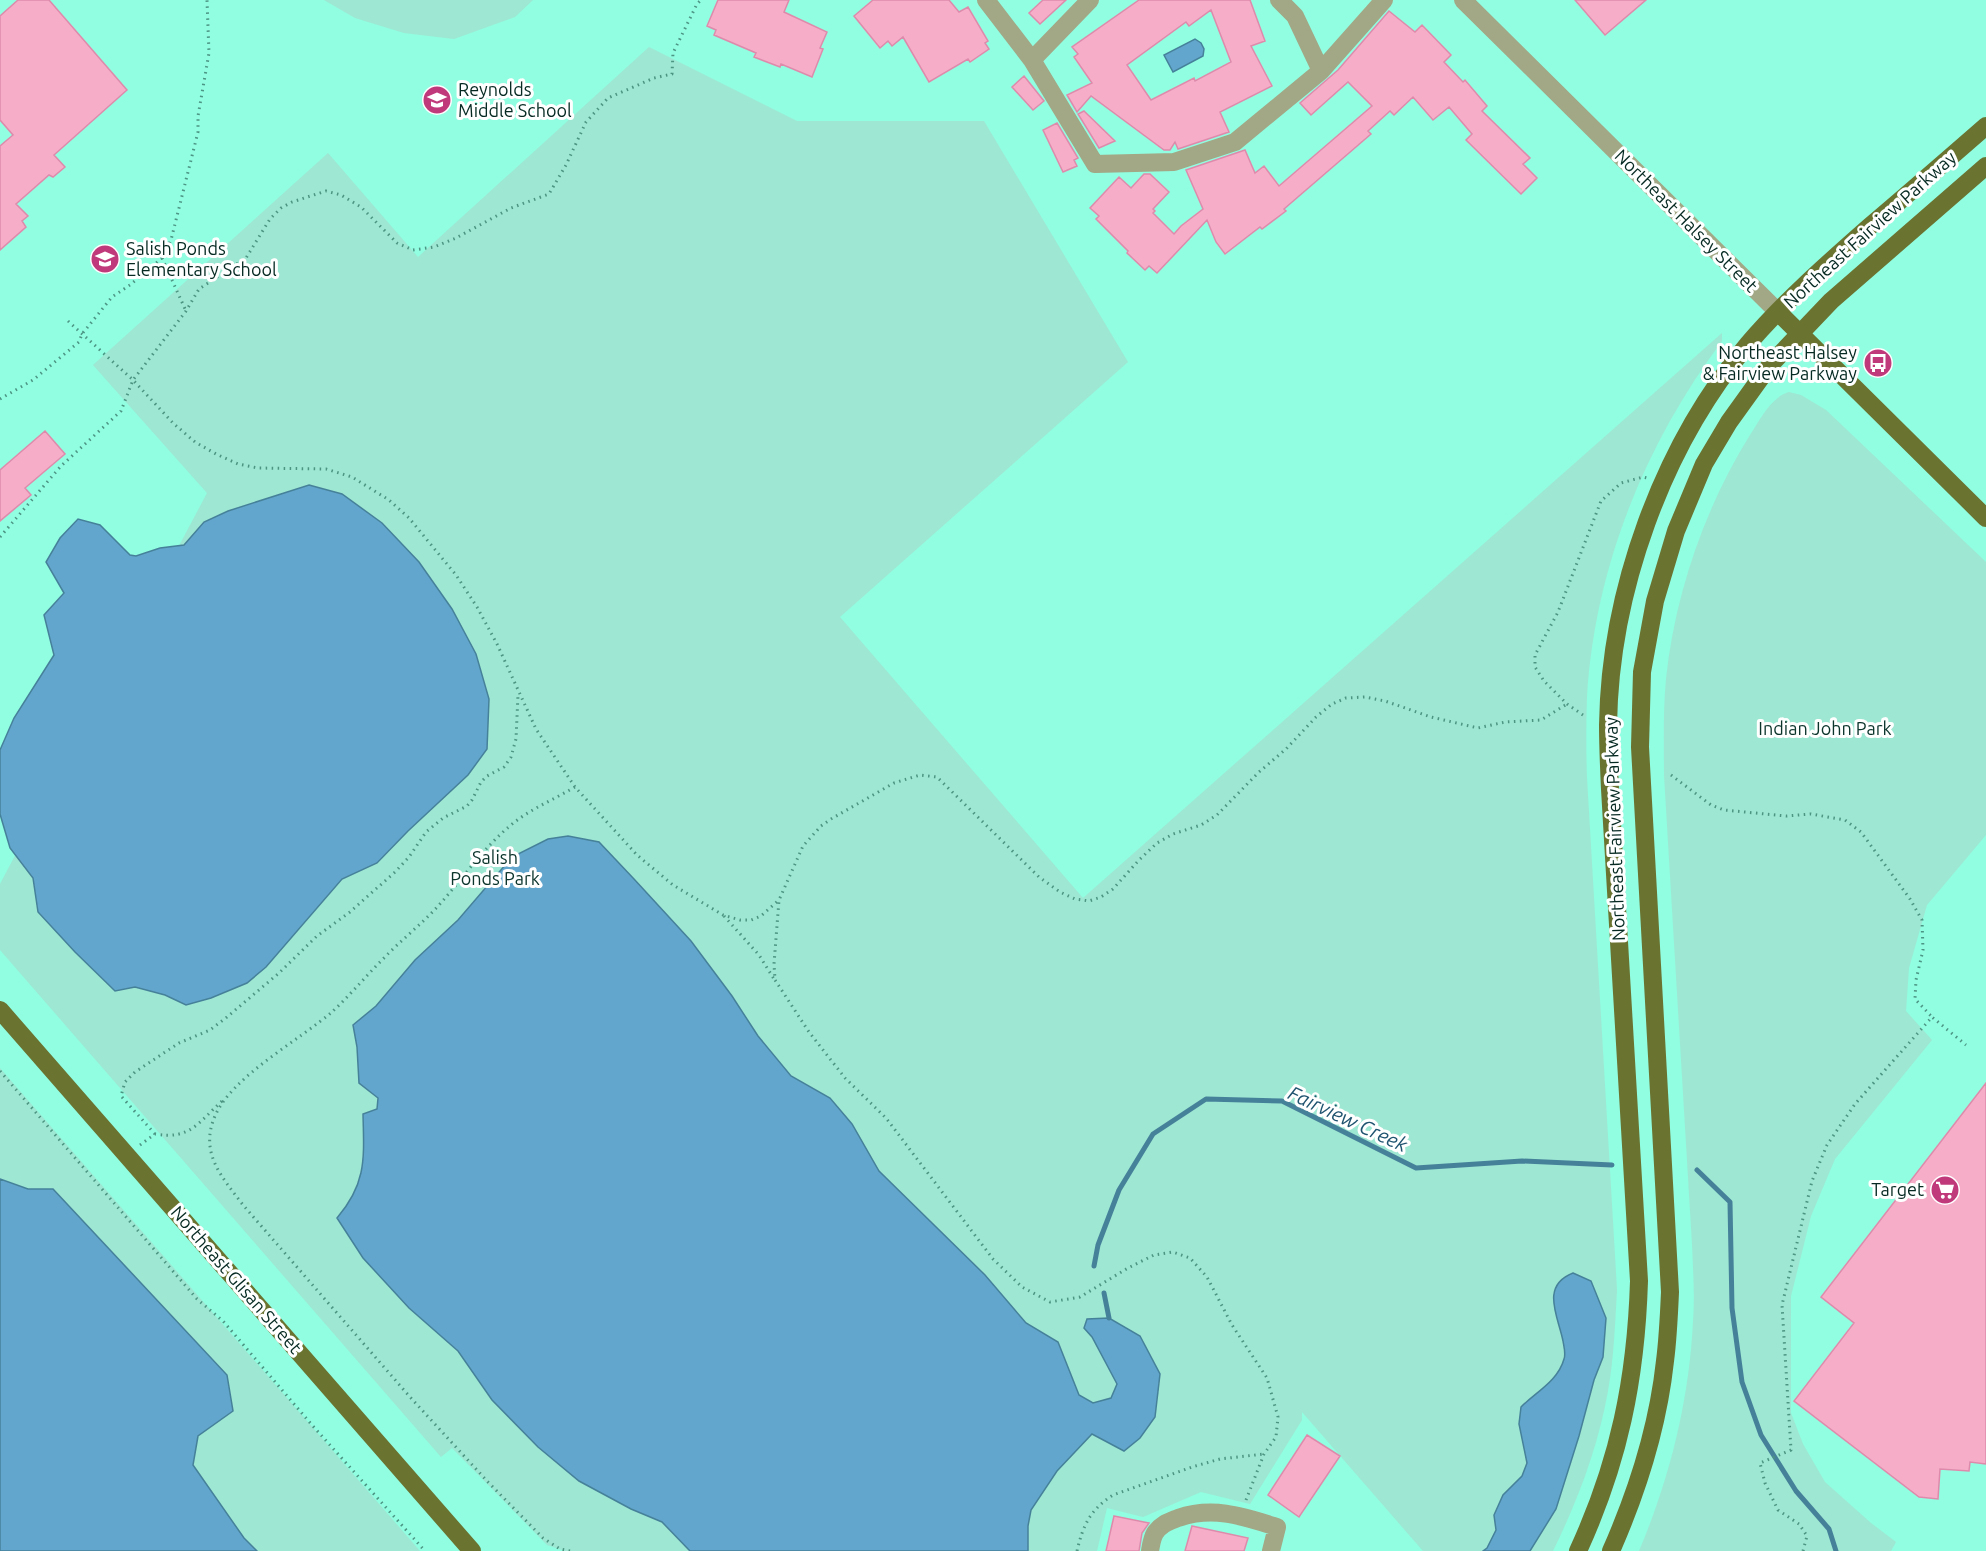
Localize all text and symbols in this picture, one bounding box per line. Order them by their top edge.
place label: Reynolds Middle School [458,79,572,120]
school or university icon: Reynolds Middle School [421,84,453,116]
street label: Northeast Halsey Street [1611,145,1762,296]
street label: Northeast Fairview Parkway [1779,147,1960,312]
place label: Salish Ponds Elementary School [126,238,277,279]
school or university icon: Salish Ponds Elementary School [89,243,121,275]
place label: Northeast Halsey & Fairview Parkway [1703,342,1857,383]
bus stop icon: Northeast Halsey & Fairview Parkway [1862,347,1894,379]
street label: Northeast Fairview Parkway [1600,716,1628,941]
park label: Indian John Park [1758,718,1892,738]
park label: Salish Ponds Park [450,847,540,888]
water label: Fairview Creek [1285,1081,1412,1157]
supermarket icon: Target [1929,1174,1961,1206]
place label: Target [1871,1179,1924,1199]
street label: Northeast Glisan Street [167,1202,306,1357]

